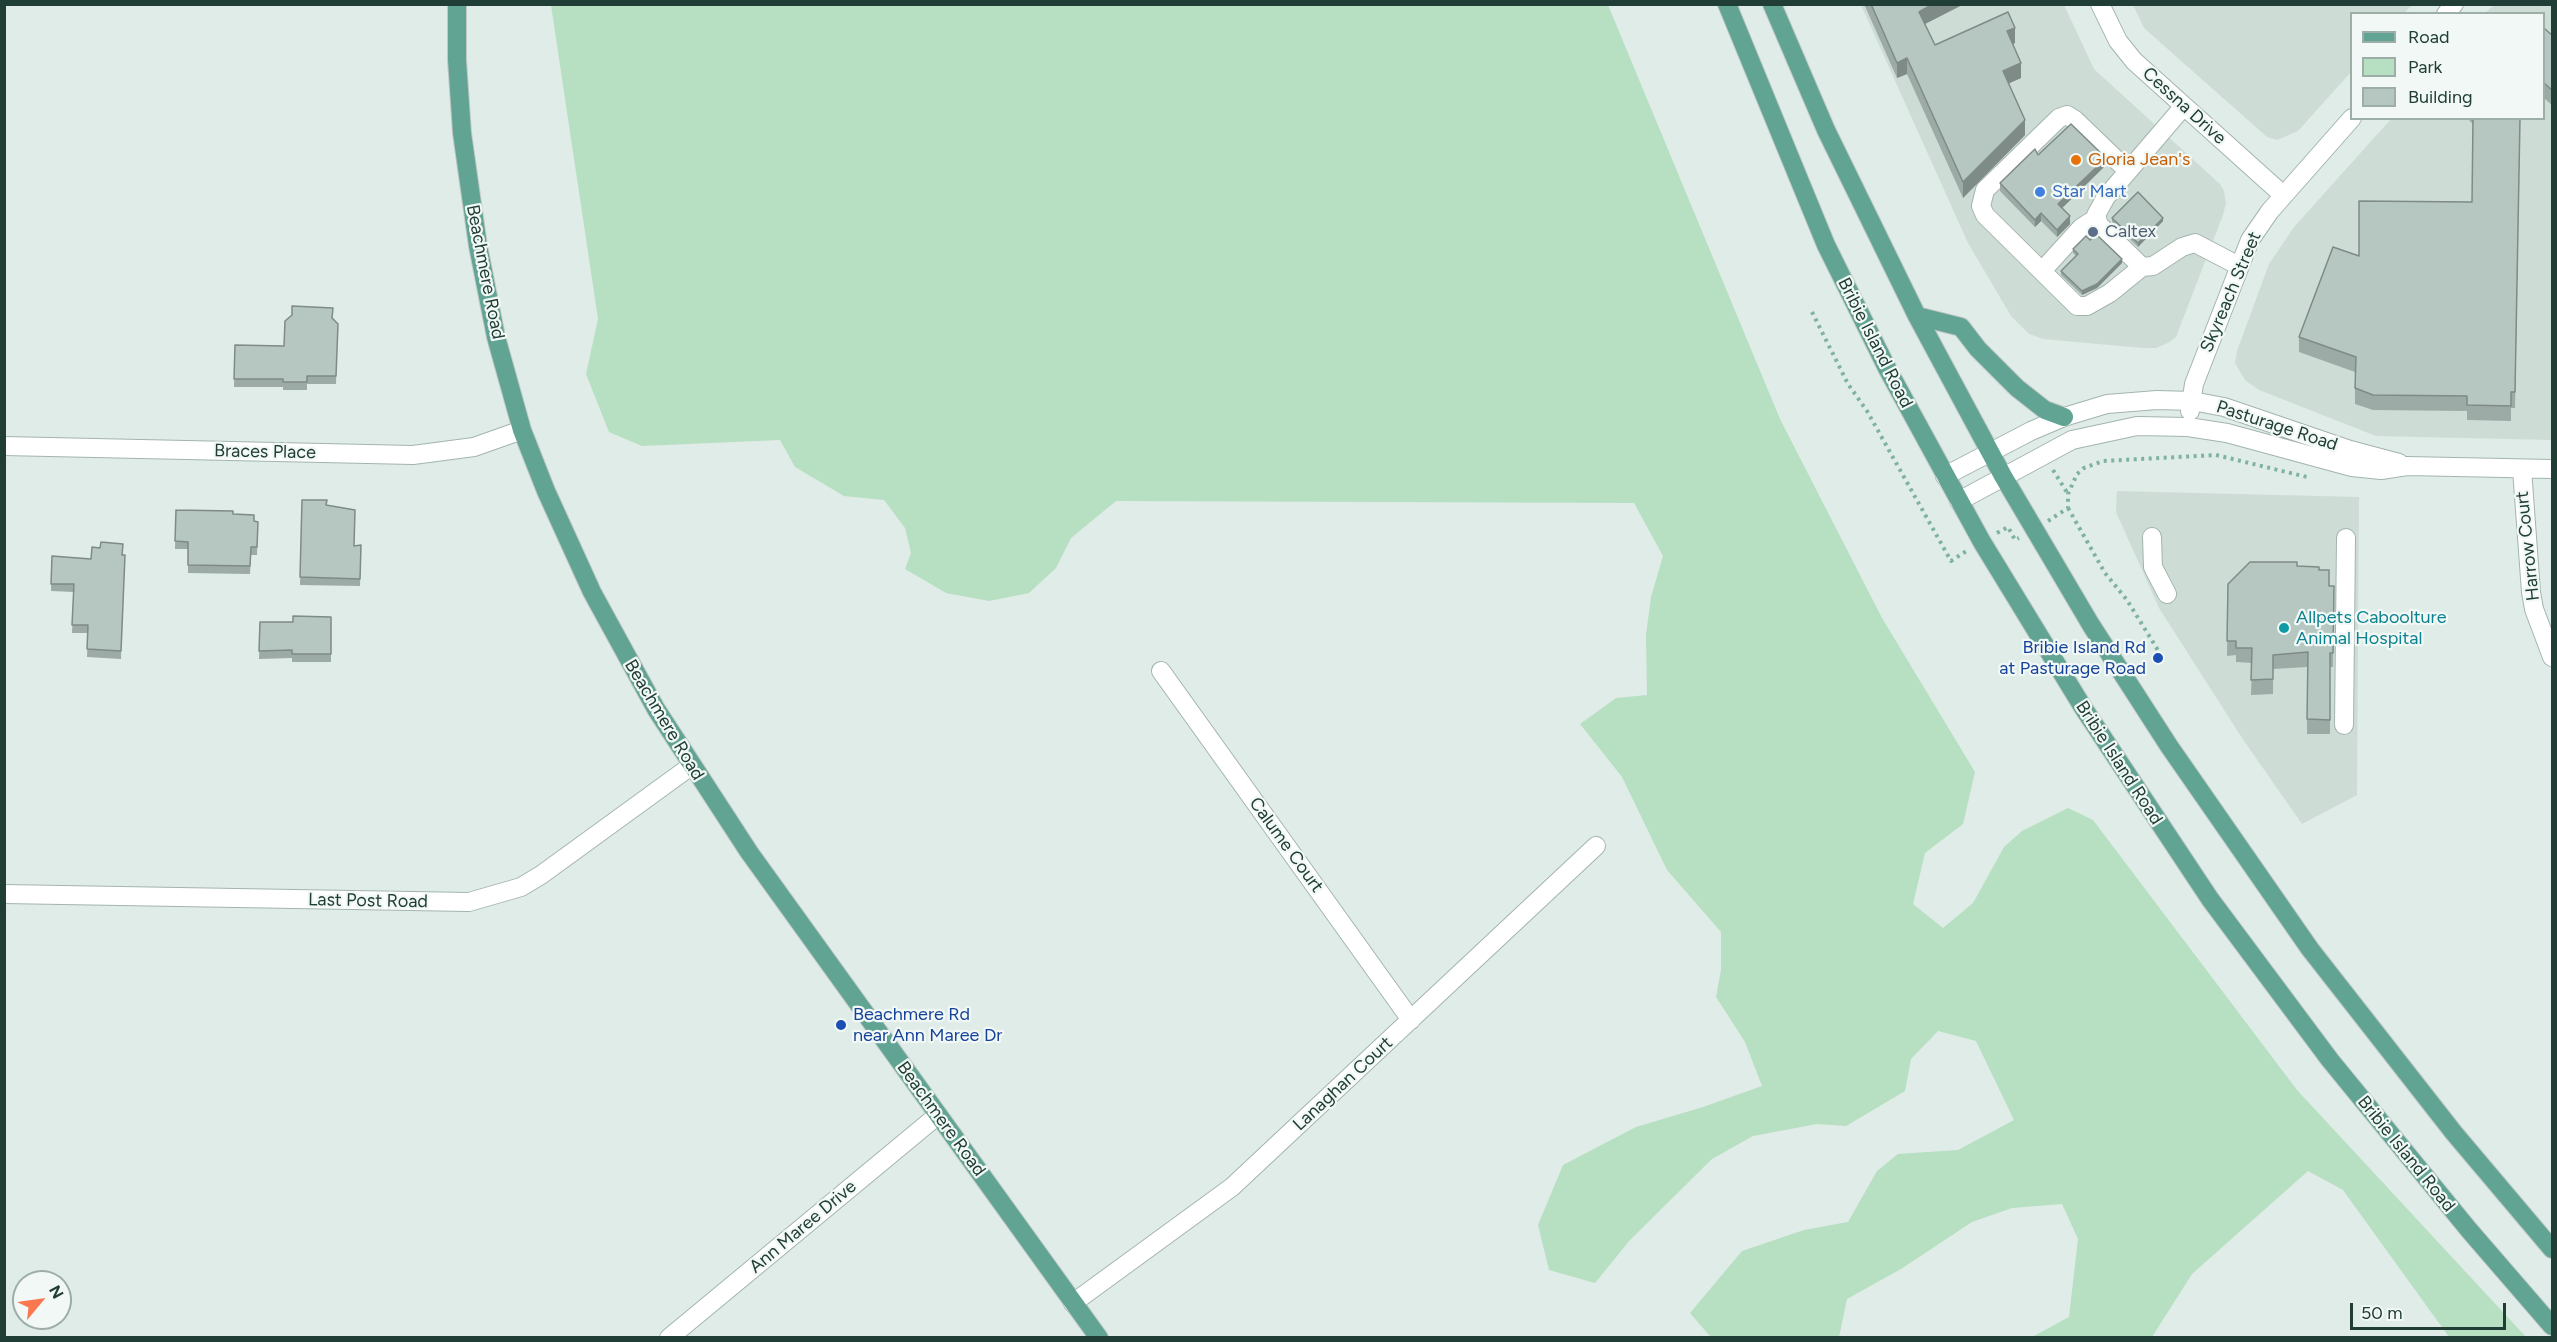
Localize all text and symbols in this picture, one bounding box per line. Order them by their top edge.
legend [2350,12,2545,120]
text: Road [2408,26,2449,48]
text: Park [2408,56,2442,78]
street label: Cessna Drive [2138,63,2230,149]
text: Building [2408,86,2473,108]
place label: Gloria Jean's [2088,149,2190,171]
marker: Gloria Jean's [2069,153,2083,167]
place label: Star Mart [2052,181,2127,203]
marker: Star Mart [2033,185,2047,199]
street label: Beachmere Road [461,203,509,341]
place label: Caltex [2105,221,2156,243]
marker: Caltex [2086,225,2100,239]
street label: Skyreach Street [2196,228,2266,356]
street label: Bribie Island Road [1833,274,1917,412]
street label: Pasturage Road [2214,396,2340,456]
street label: Braces Place [214,440,316,464]
street label: Harrow Court [2512,490,2544,602]
place label: Allpets Caboolture Animal Hospital [2296,607,2447,650]
marker: Allpets Caboolture Animal Hospital [2277,621,2291,635]
place label: Bribie Island Rd at Pasturage Road [1999,637,2146,680]
marker: Bribie Island Rd at Pasturage Road [2151,651,2165,665]
street label: Beachmere Road [620,656,708,784]
street label: Bribie Island Road [2071,697,2167,829]
street label: Calume Court [1244,793,1328,897]
street label: Last Post Road [308,889,428,913]
place label: Beachmere Rd near Ann Maree Dr [853,1004,1002,1046]
marker: Beachmere Rd near Ann Maree Dr [834,1018,848,1032]
street label: Lanaghan Court [1289,1032,1397,1136]
street label: Beachmere Road [892,1057,990,1181]
street label: Bribie Island Road [2353,1092,2459,1216]
street label: Ann Maree Drive [745,1176,861,1278]
north arrow [12,1270,72,1330]
text: N [45,1282,68,1302]
scale bar [2353,1291,2509,1329]
text: 50 m [2361,1302,2403,1324]

